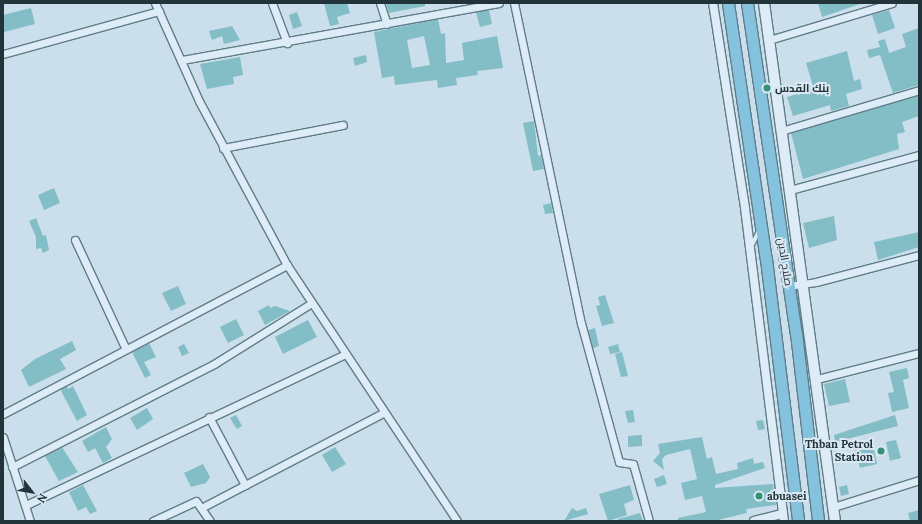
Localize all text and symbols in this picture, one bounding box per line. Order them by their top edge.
place label: بنك القدس [775,81,829,95]
marker: بنك القدس [762,83,772,93]
street label: صلاح الدين [775,237,795,287]
place label: Thban Petrol Station [805,438,873,464]
marker: Thban Petrol Station [876,446,886,456]
north arrow [12,472,52,512]
place label: abuasei [767,489,806,503]
text: N [34,491,50,505]
marker: abuasei [754,491,764,501]

